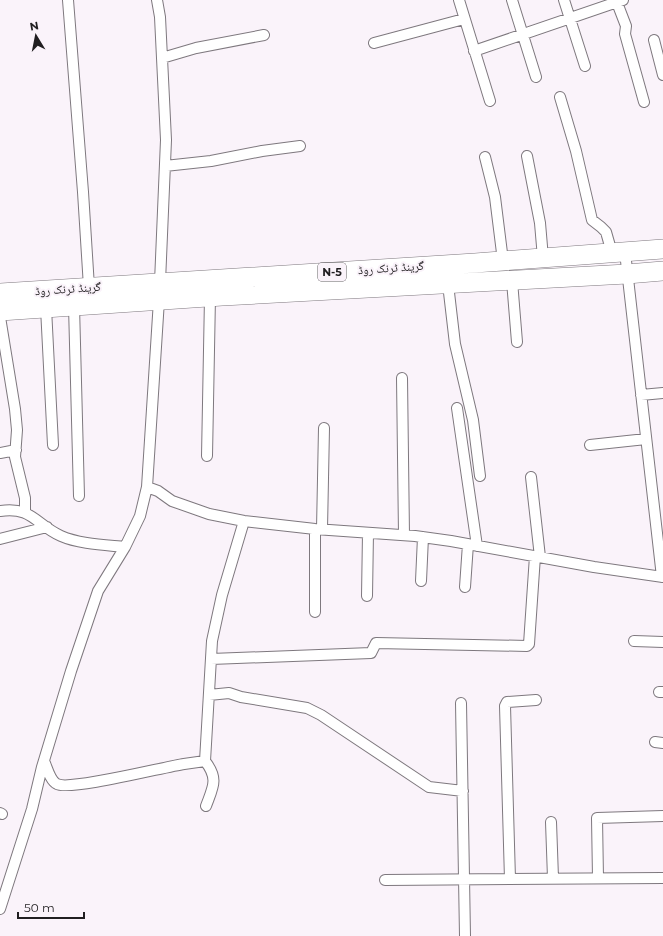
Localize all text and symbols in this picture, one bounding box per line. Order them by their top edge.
north arrow [16,16,56,56]
text: N [29,18,40,34]
street label: گرینڈ ٹرنک روڈ [357,258,425,277]
road number: N-5 [318,263,346,281]
street label: گرینڈ ٹرنک روڈ [34,279,102,298]
scale bar [18,894,84,920]
text: 50 m [24,900,55,915]

